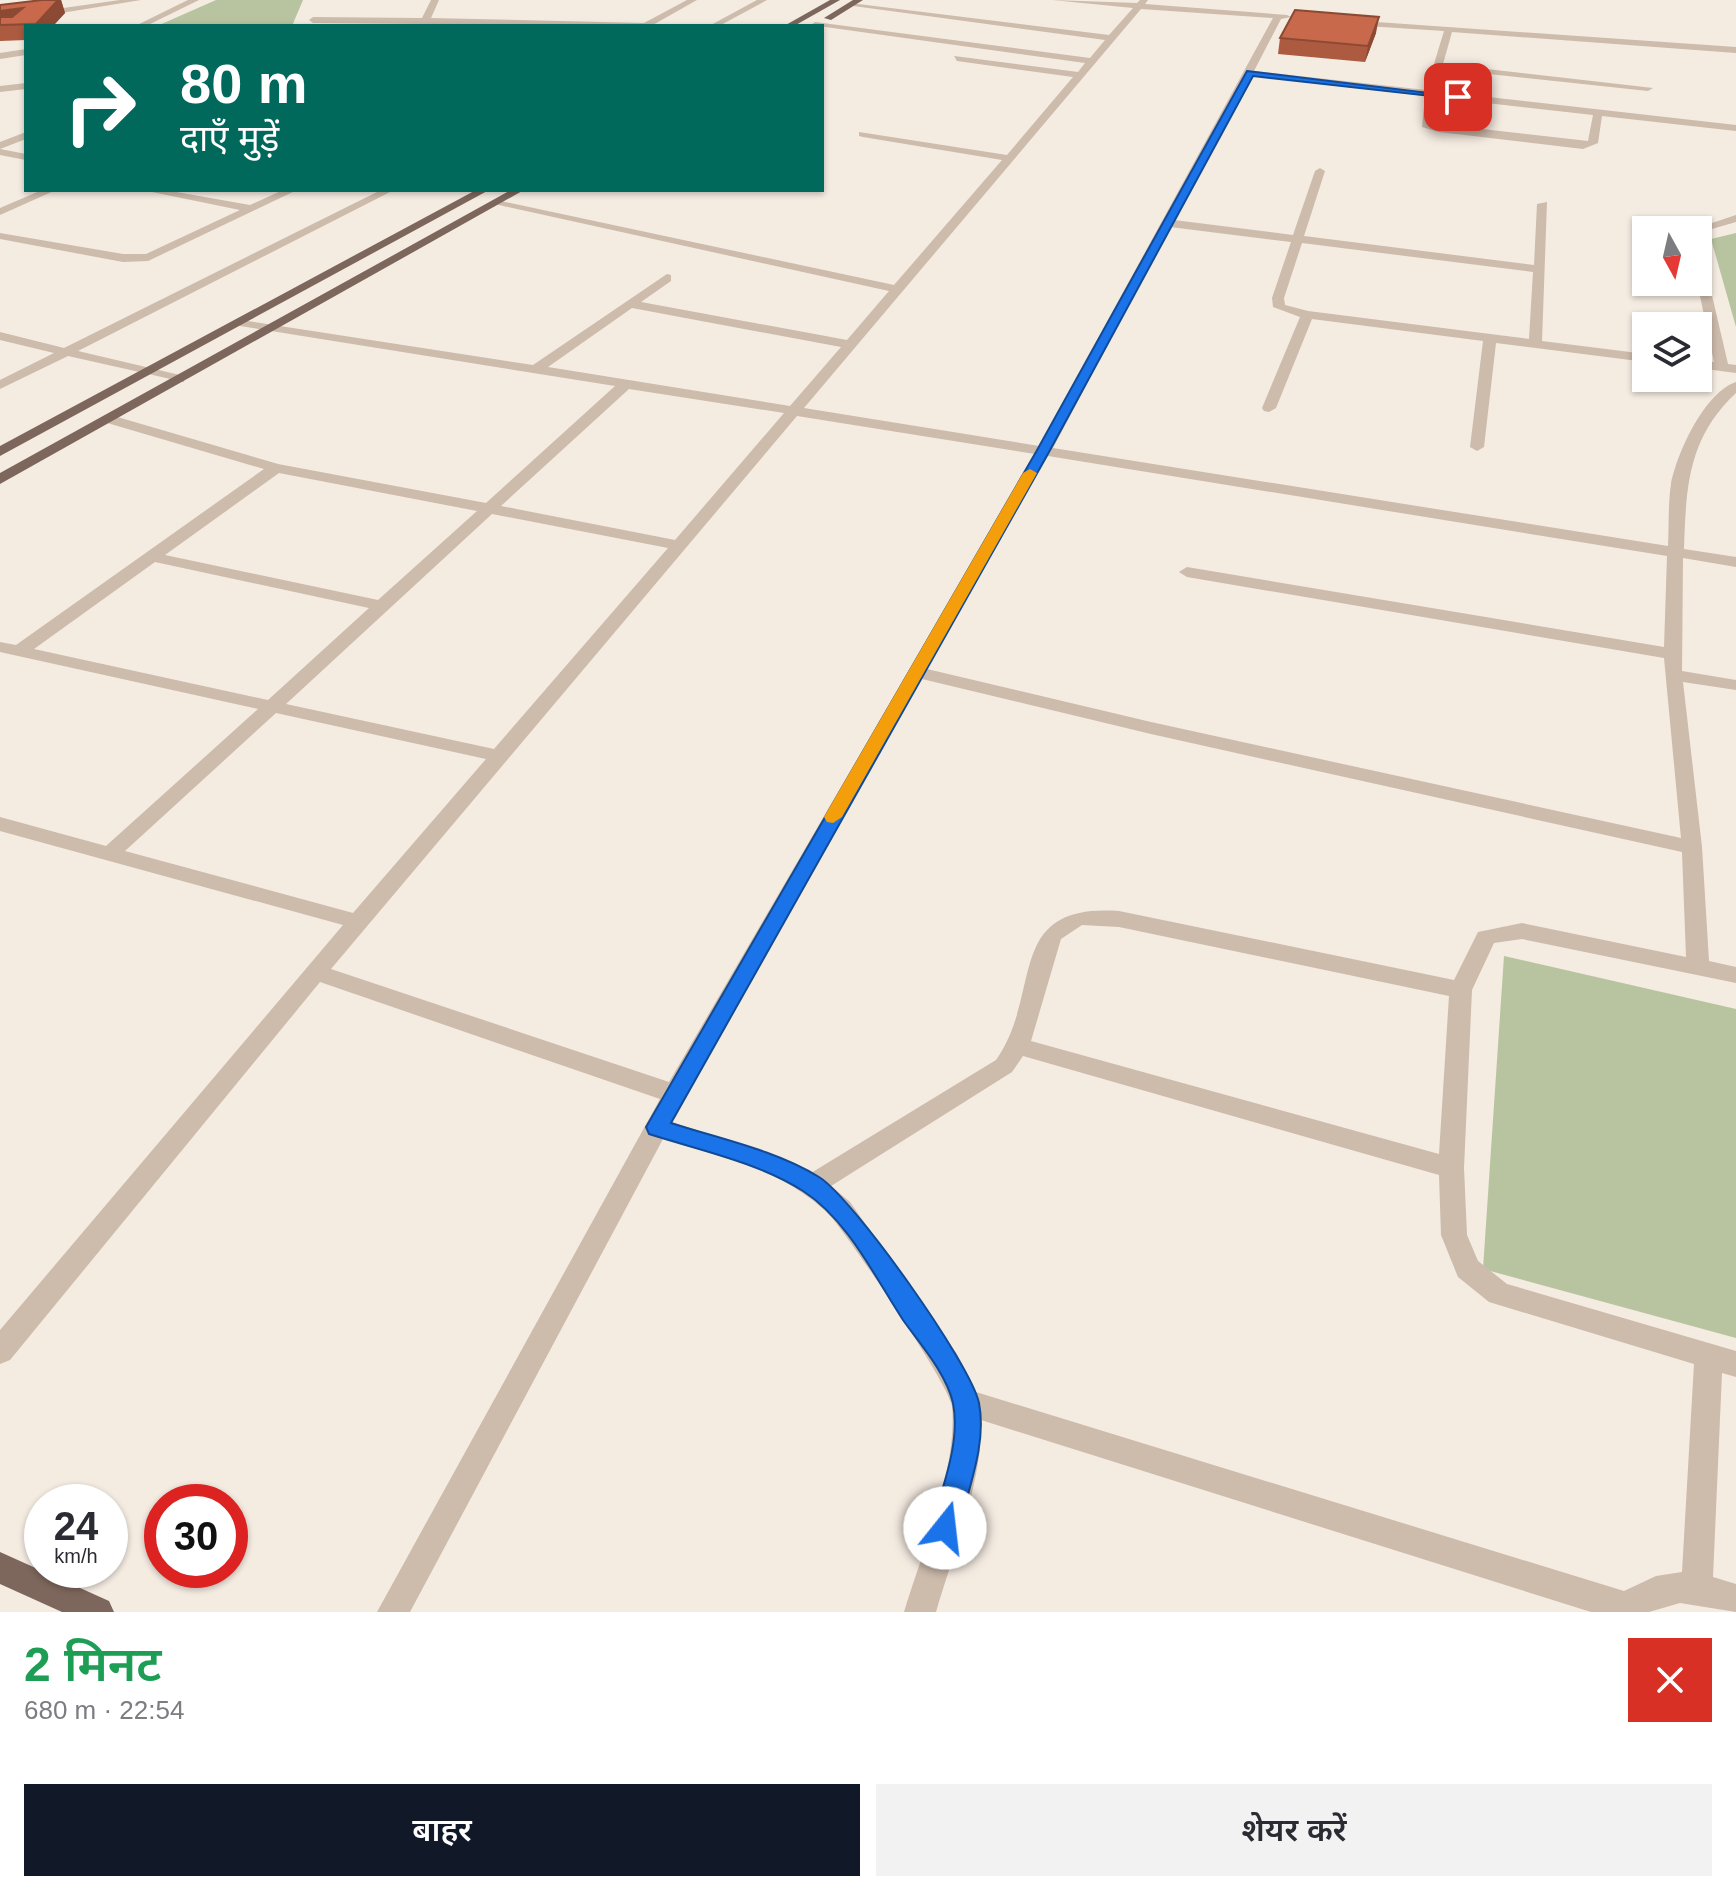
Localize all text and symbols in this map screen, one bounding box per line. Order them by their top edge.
text: 80 m [180,52,308,115]
icon: right [48,56,152,160]
pin [1424,63,1492,131]
icon: arrive [1436,75,1480,119]
text: दाएँ मुड़ें [180,118,279,159]
north arrow [1632,216,1712,296]
map controls [1632,216,1712,392]
button: layers [1632,312,1712,392]
speed limit sign: 30 [144,1484,248,1588]
position arrow [903,1486,987,1570]
text: 24 [54,1504,98,1548]
text: km/h [54,1545,98,1567]
text: 2 मिनट [24,1638,161,1691]
button: close [1628,1638,1712,1722]
text: 680 m · 22:54 [24,1695,184,1725]
button: बाहर [24,1784,860,1876]
button: शेयर करें [876,1784,1712,1876]

